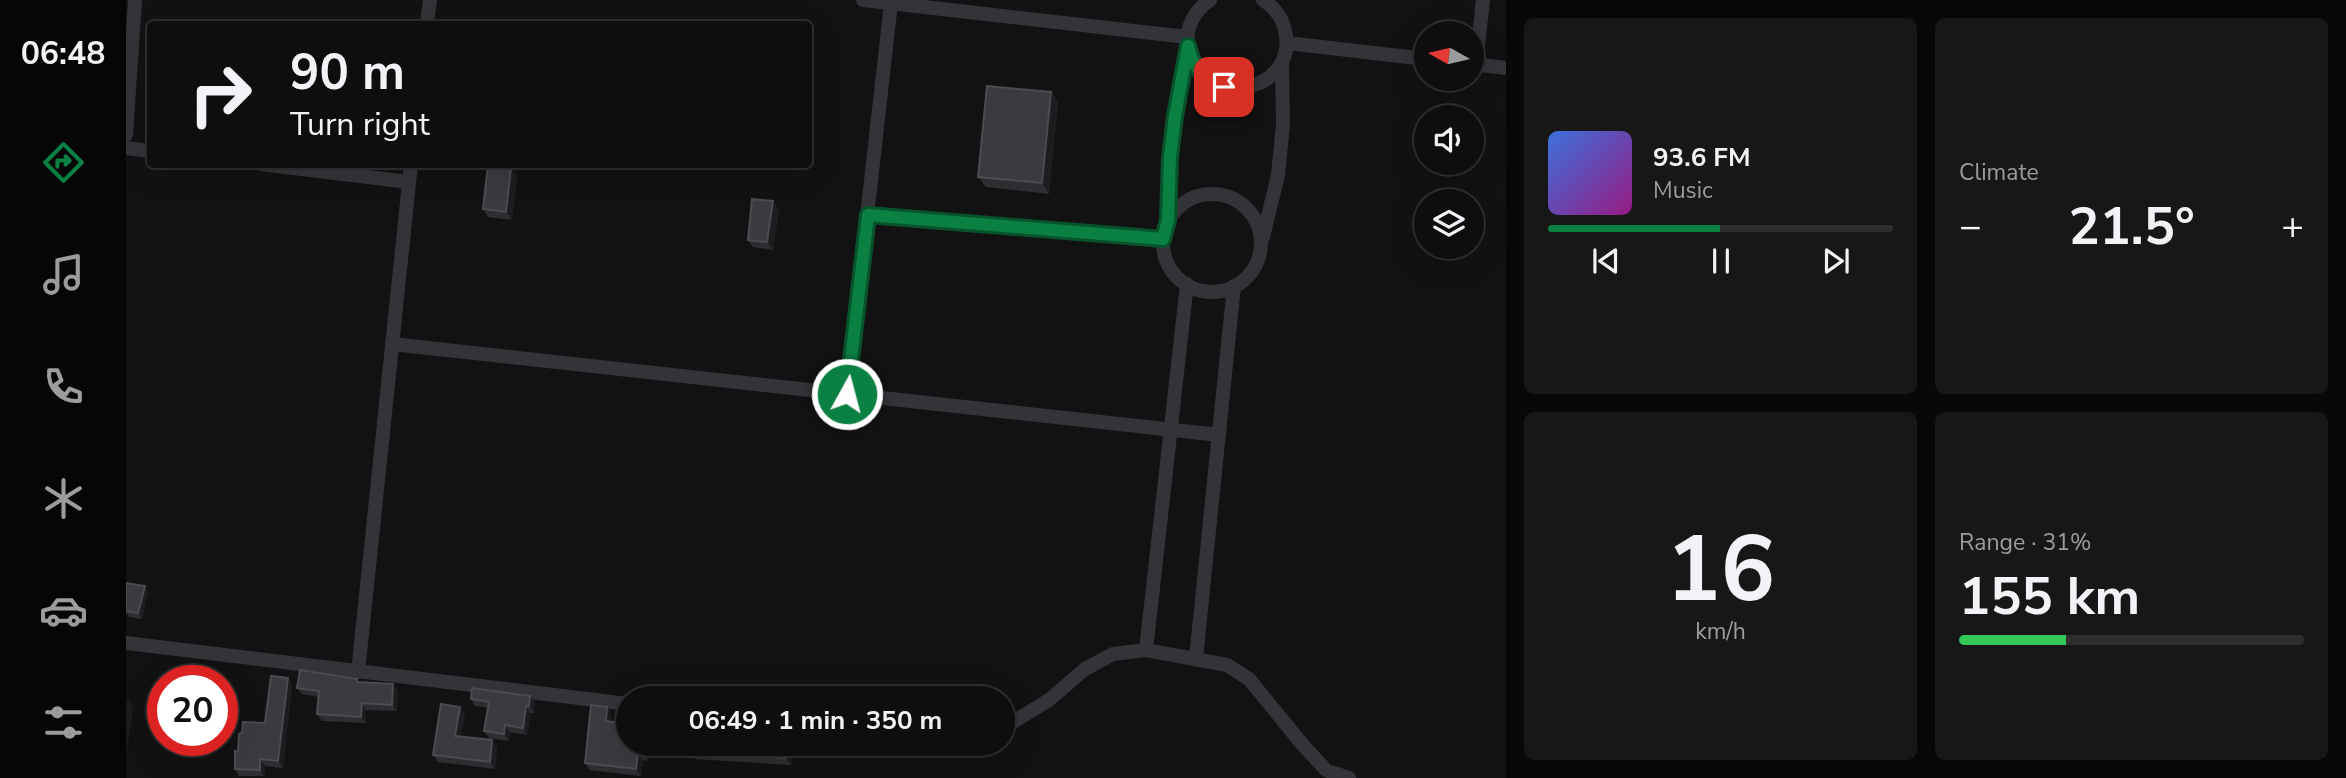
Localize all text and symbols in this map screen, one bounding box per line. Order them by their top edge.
north arrow [1414,21,1484,91]
map controls [1414,21,1484,259]
text: 06:48 [21,32,105,75]
text: 90 m [290,39,405,106]
icon: right [175,49,266,140]
pin [1194,57,1254,117]
icon: arrive [1205,68,1243,106]
text: Turn right [290,103,430,146]
button: sound [1414,105,1484,175]
icon: directions [39,138,88,187]
text: 93.6 FM [1653,140,1750,175]
text: Climate [1959,157,2039,188]
text: Music [1653,175,1713,206]
button: layers [1414,189,1484,259]
text: 21.5° [2068,191,2195,262]
text: − [1959,201,1982,252]
text: + [2281,201,2304,252]
icon: previous [1587,242,1625,280]
icon: pause [1702,242,1740,280]
icon: next [1817,242,1855,280]
icon: music [39,250,88,299]
position arrow [810,357,884,431]
icon: phone [39,362,88,411]
icon: climate [39,474,88,523]
text: 16 [1666,508,1775,632]
text: Range · 31% [1959,527,2091,558]
text: 155 km [1959,561,2140,632]
icon: car [39,586,88,635]
text: km/h [1695,616,1746,647]
speed limit sign: 20 [147,665,238,756]
icon: filters [39,698,88,747]
text: 06:49 · 1 min · 350 m [689,703,942,738]

